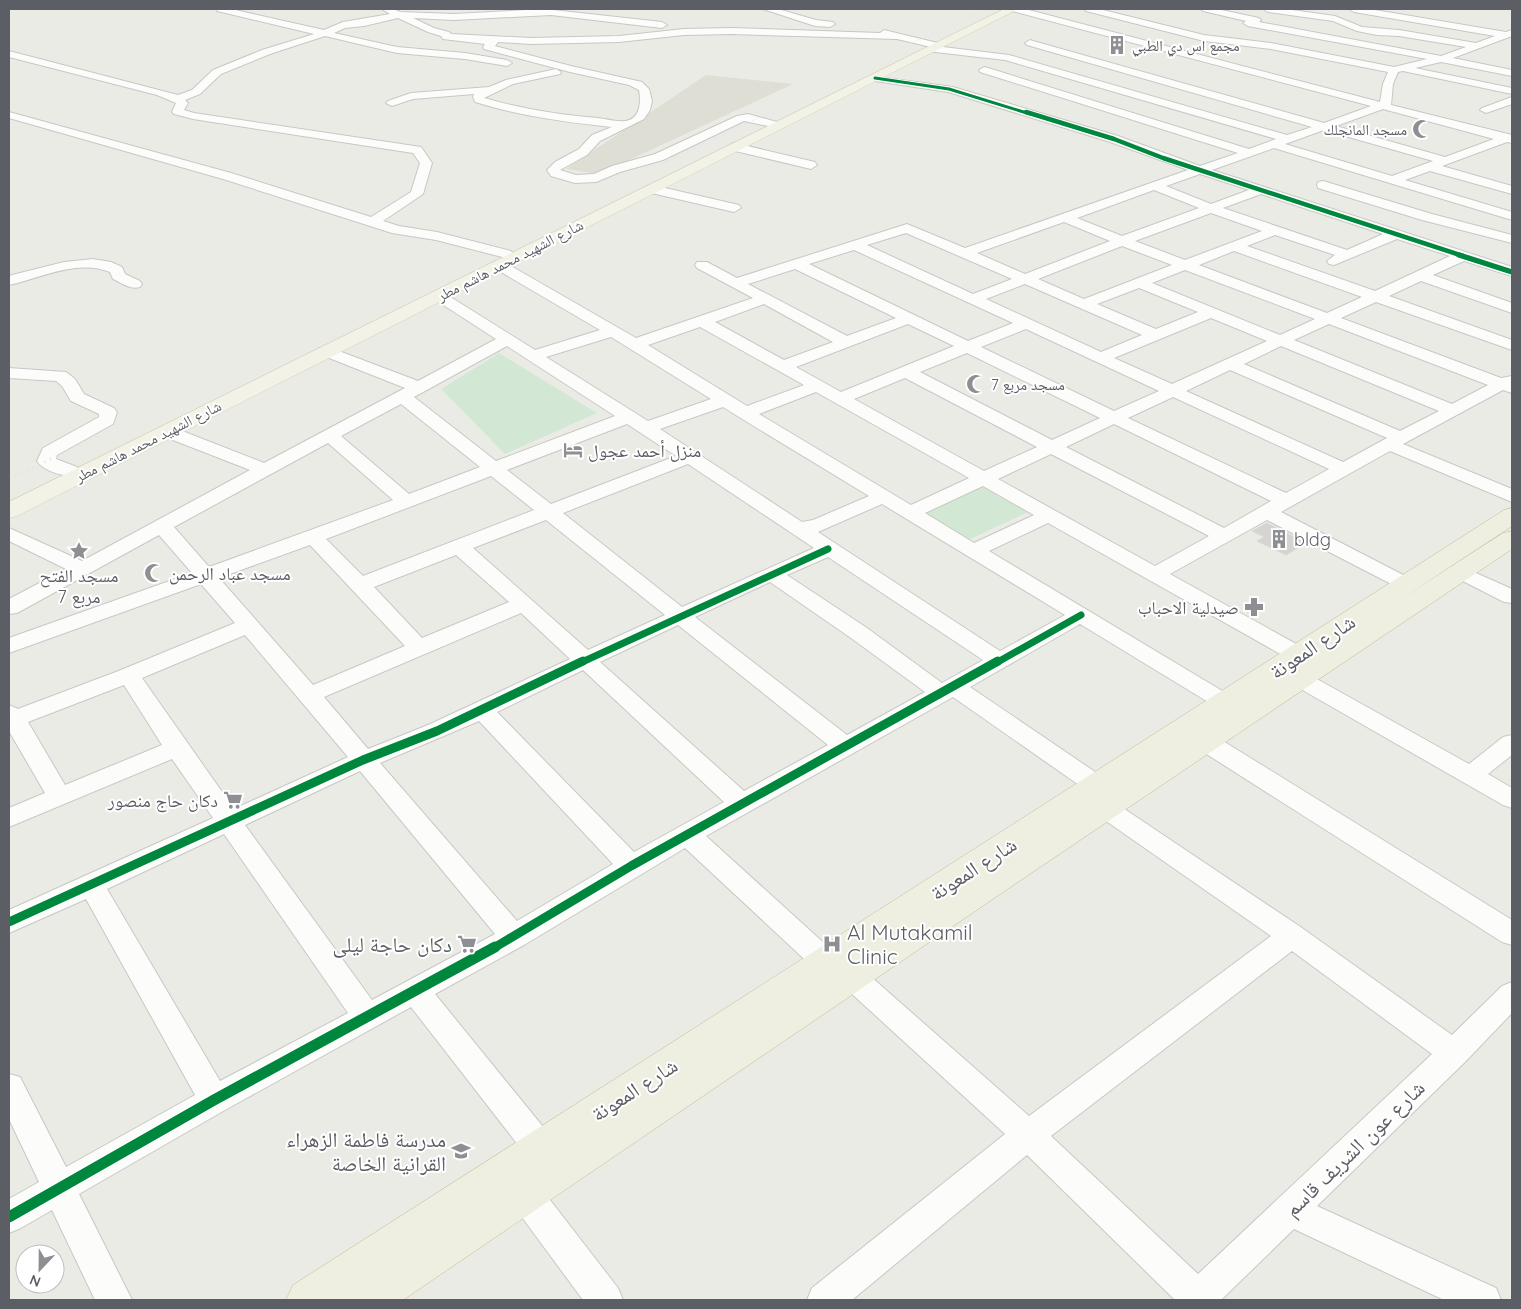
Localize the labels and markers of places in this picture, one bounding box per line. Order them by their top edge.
building icon: مجمع اس دي الطبي [1106,34,1128,56]
place label: مجمع اس دي الطبي [1132,36,1240,57]
mosque icon: مسجد المانجلك [1411,118,1433,140]
place label: مسجد المانجلك [1323,120,1407,139]
mosque icon: مسجد مربع 7 [965,373,987,395]
place label: مسجد مربع 7 [991,375,1065,395]
hotel icon: منزل أحمد عجول [562,439,584,461]
place label: منزل أحمد عجول [588,439,701,462]
building icon: bldg [1268,528,1290,550]
place label: bldg [1294,528,1331,551]
place icon: مسجد الفتح مربع 7 [68,540,90,562]
mosque icon: مسجد عباد الرحمن [143,562,165,584]
place label: مسجد عباد الرحمن [169,562,291,585]
place label: مسجد الفتح مربع 7 [39,564,119,609]
place label: صيدلية الاحباب [1138,596,1239,619]
pharmacy icon: صيدلية الاحباب [1243,596,1265,618]
place label: دكان حاج منصور [107,789,218,813]
supermarket icon: دكان حاج منصور [222,789,244,811]
place label: Al Mutakamil Clinic [847,919,973,969]
place label: دكان حاجة ليلى [332,931,452,958]
supermarket icon: دكان حاجة ليلى [456,933,478,955]
hospital icon: Al Mutakamil Clinic [821,933,843,955]
place label: مدرسة فاطمة الزهراء القرانية الخاصة [286,1126,446,1176]
school or university icon: مدرسة فاطمة الزهراء القرانية الخاصة [450,1140,472,1162]

